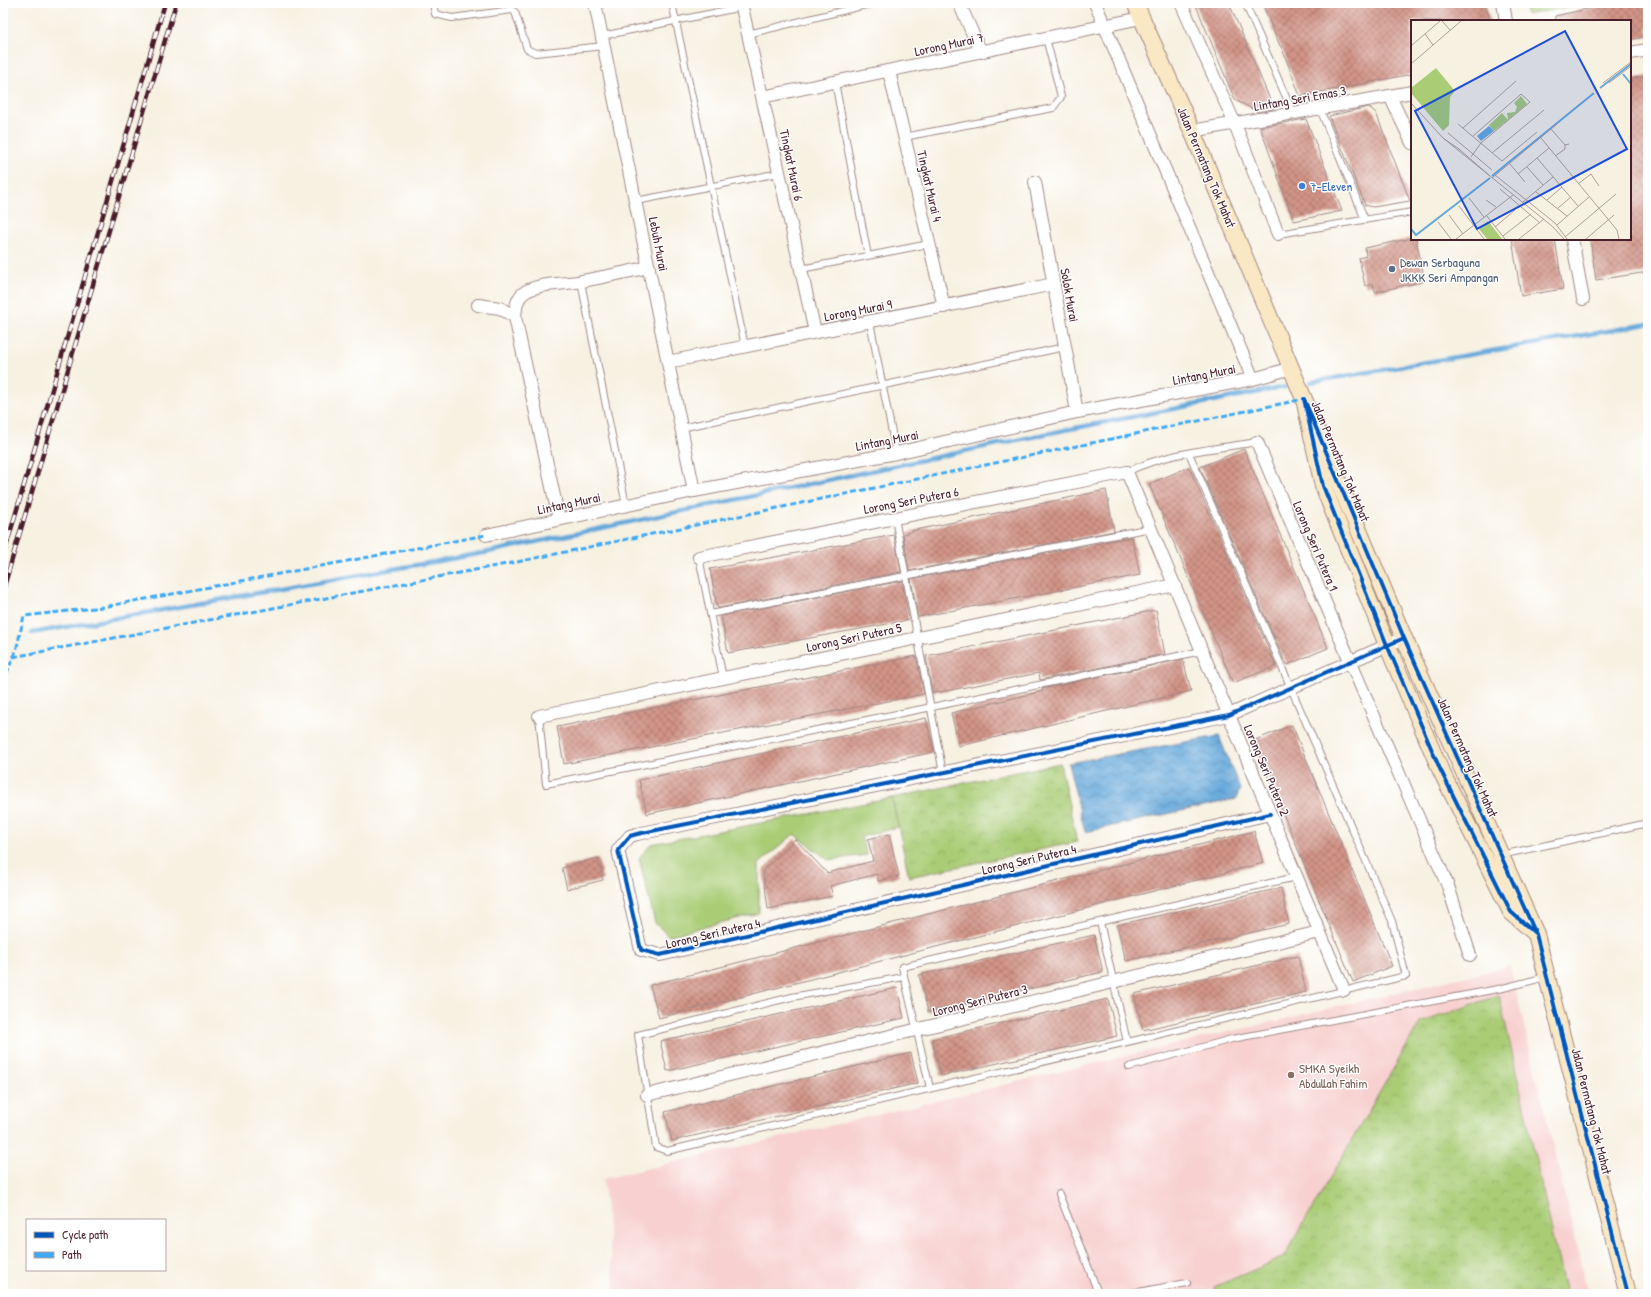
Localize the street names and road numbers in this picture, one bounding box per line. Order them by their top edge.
street label: Lorong Murai 7 [913,28,985,60]
street label: Lintang Seri Emas 3 [1252,81,1348,115]
street label: Jalan Permatang Tok Mahat [1173,104,1241,231]
street label: Tingkat Murai 6 [776,128,808,202]
street label: Tingkat Murai 4 [913,149,947,223]
street label: Lebuh Murai [645,215,673,273]
street label: Solok Murai [1056,267,1084,323]
street label: Lorong Murai 9 [823,295,894,325]
street label: Lintang Murai [1171,359,1237,389]
street label: Jalan Permatang Tok Mahat [1307,398,1375,525]
street label: Lintang Murai [854,425,920,455]
street label: Lorong Seri Putera 6 [862,482,960,518]
street label: Lintang Murai [536,488,602,518]
street label: Lorong Seri Putera 1 [1289,498,1343,594]
street label: Lorong Seri Putera 5 [805,618,904,656]
street label: Jalan Permatang Tok Mahat [1433,694,1503,820]
street label: Lorong Seri Putera 2 [1240,722,1294,818]
street label: Lorong Seri Putera 4 [980,839,1078,879]
street label: Lorong Seri Putera 4 [664,913,762,953]
street label: Lorong Seri Putera 3 [931,979,1029,1020]
street label: Jalan Permatang Tok Mahat [1568,1046,1617,1177]

